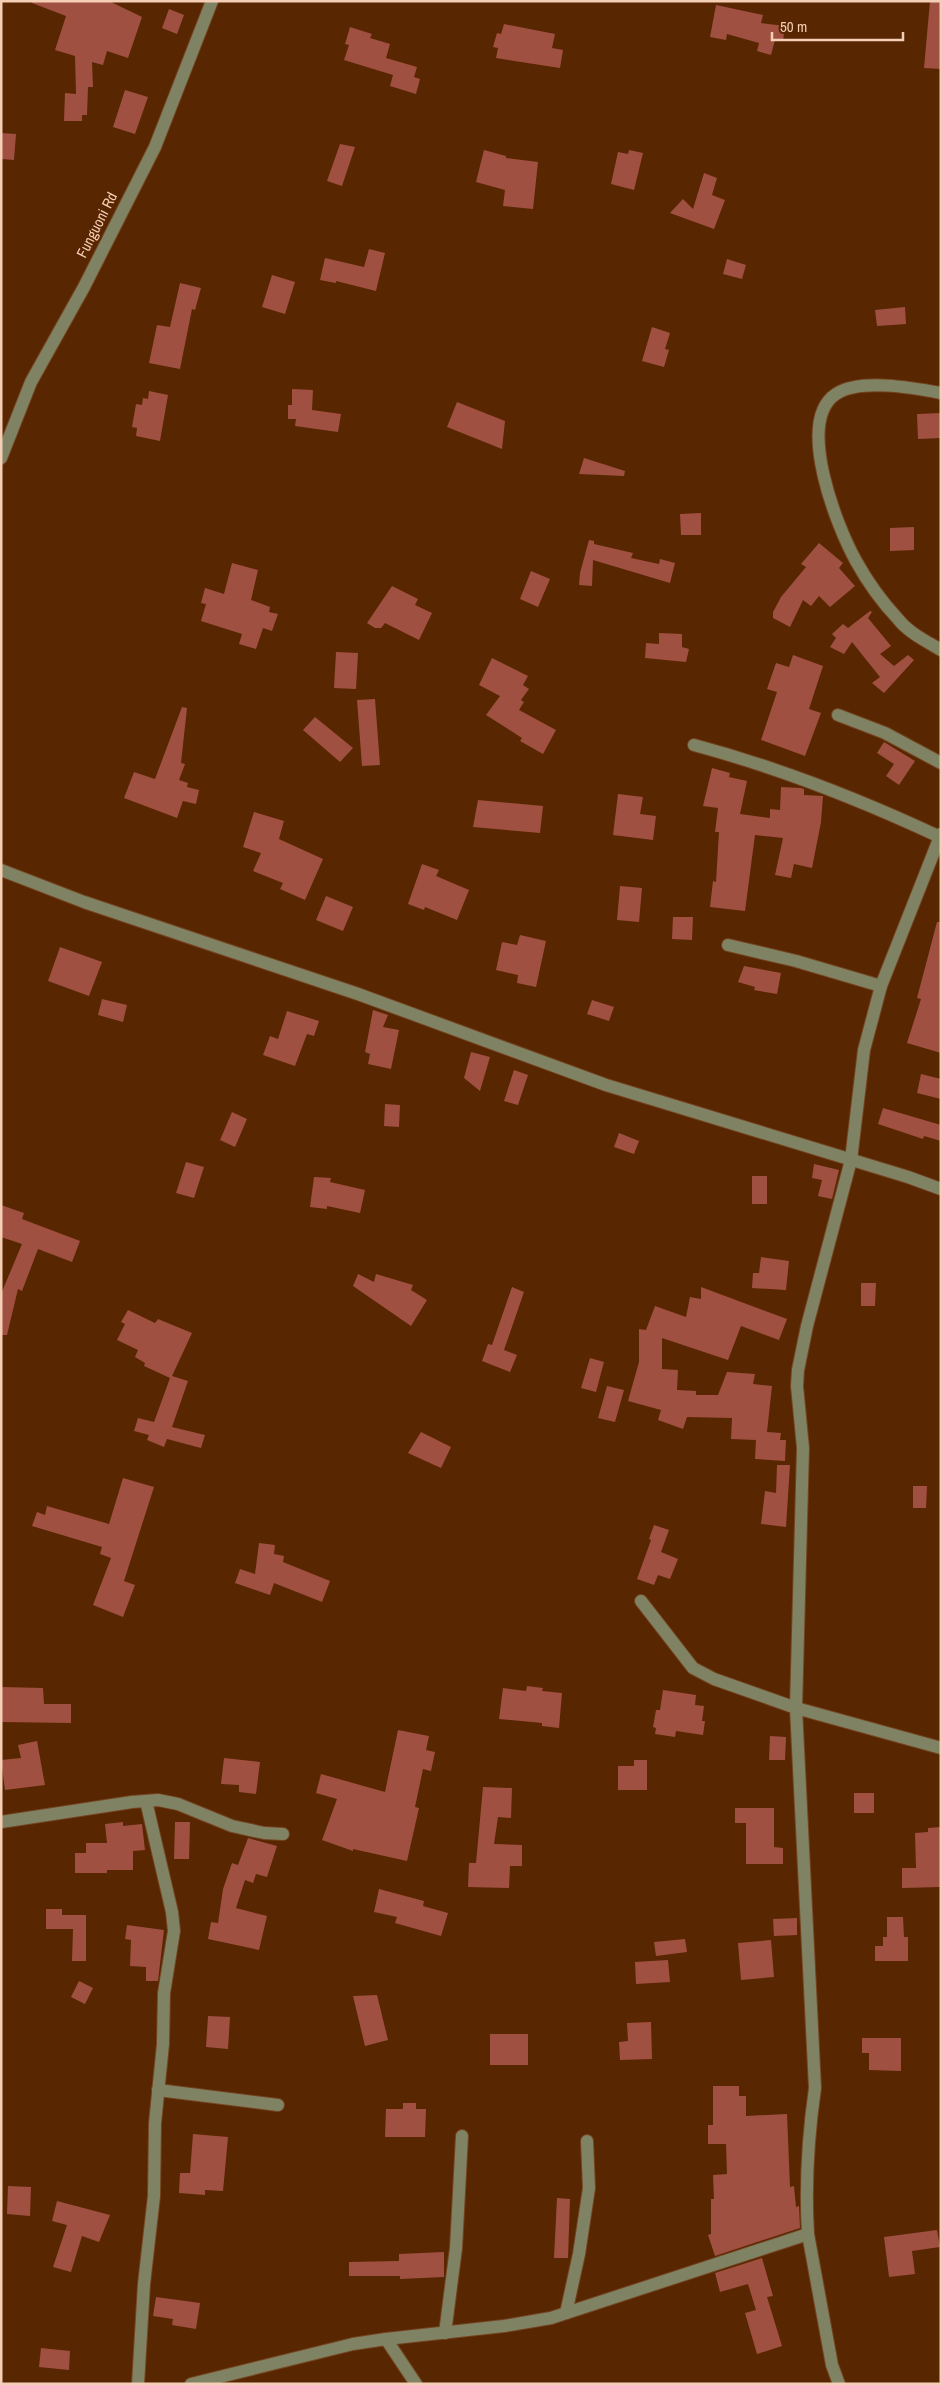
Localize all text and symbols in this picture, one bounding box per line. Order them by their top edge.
scale bar [772,10,903,42]
text: 50 m [780,16,807,37]
street label: Funguoni Rd [71,188,122,261]

